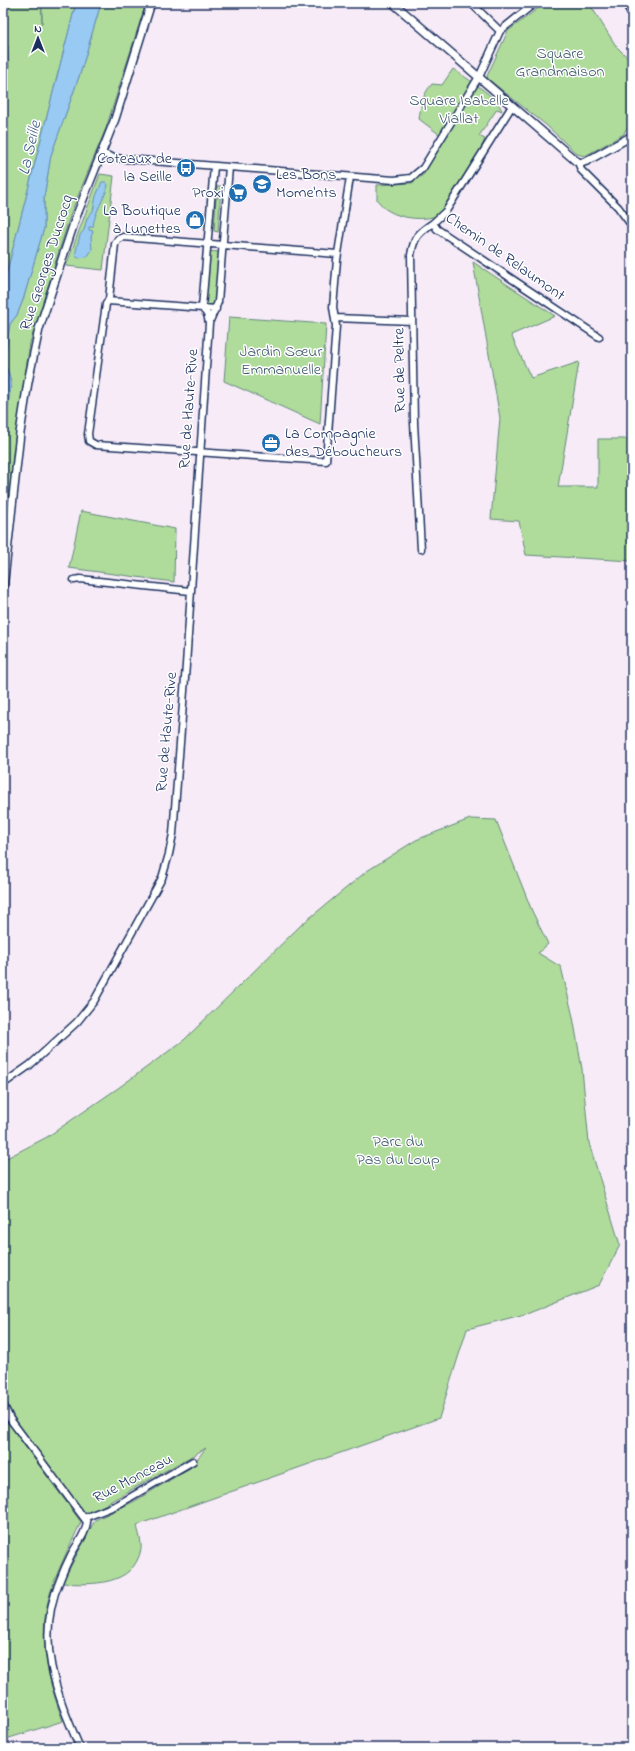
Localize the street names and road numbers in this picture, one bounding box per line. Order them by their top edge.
street label: Rue Georges Ducrocq [14,192,80,334]
street label: Chemin de Relaumont [440,207,570,308]
street label: Rue de Peltre [387,326,413,413]
street label: Rue de Haute-Rive [173,347,205,470]
street label: Rue de Haute-Rive [150,670,184,793]
street label: Rue Monceau [89,1448,177,1510]

